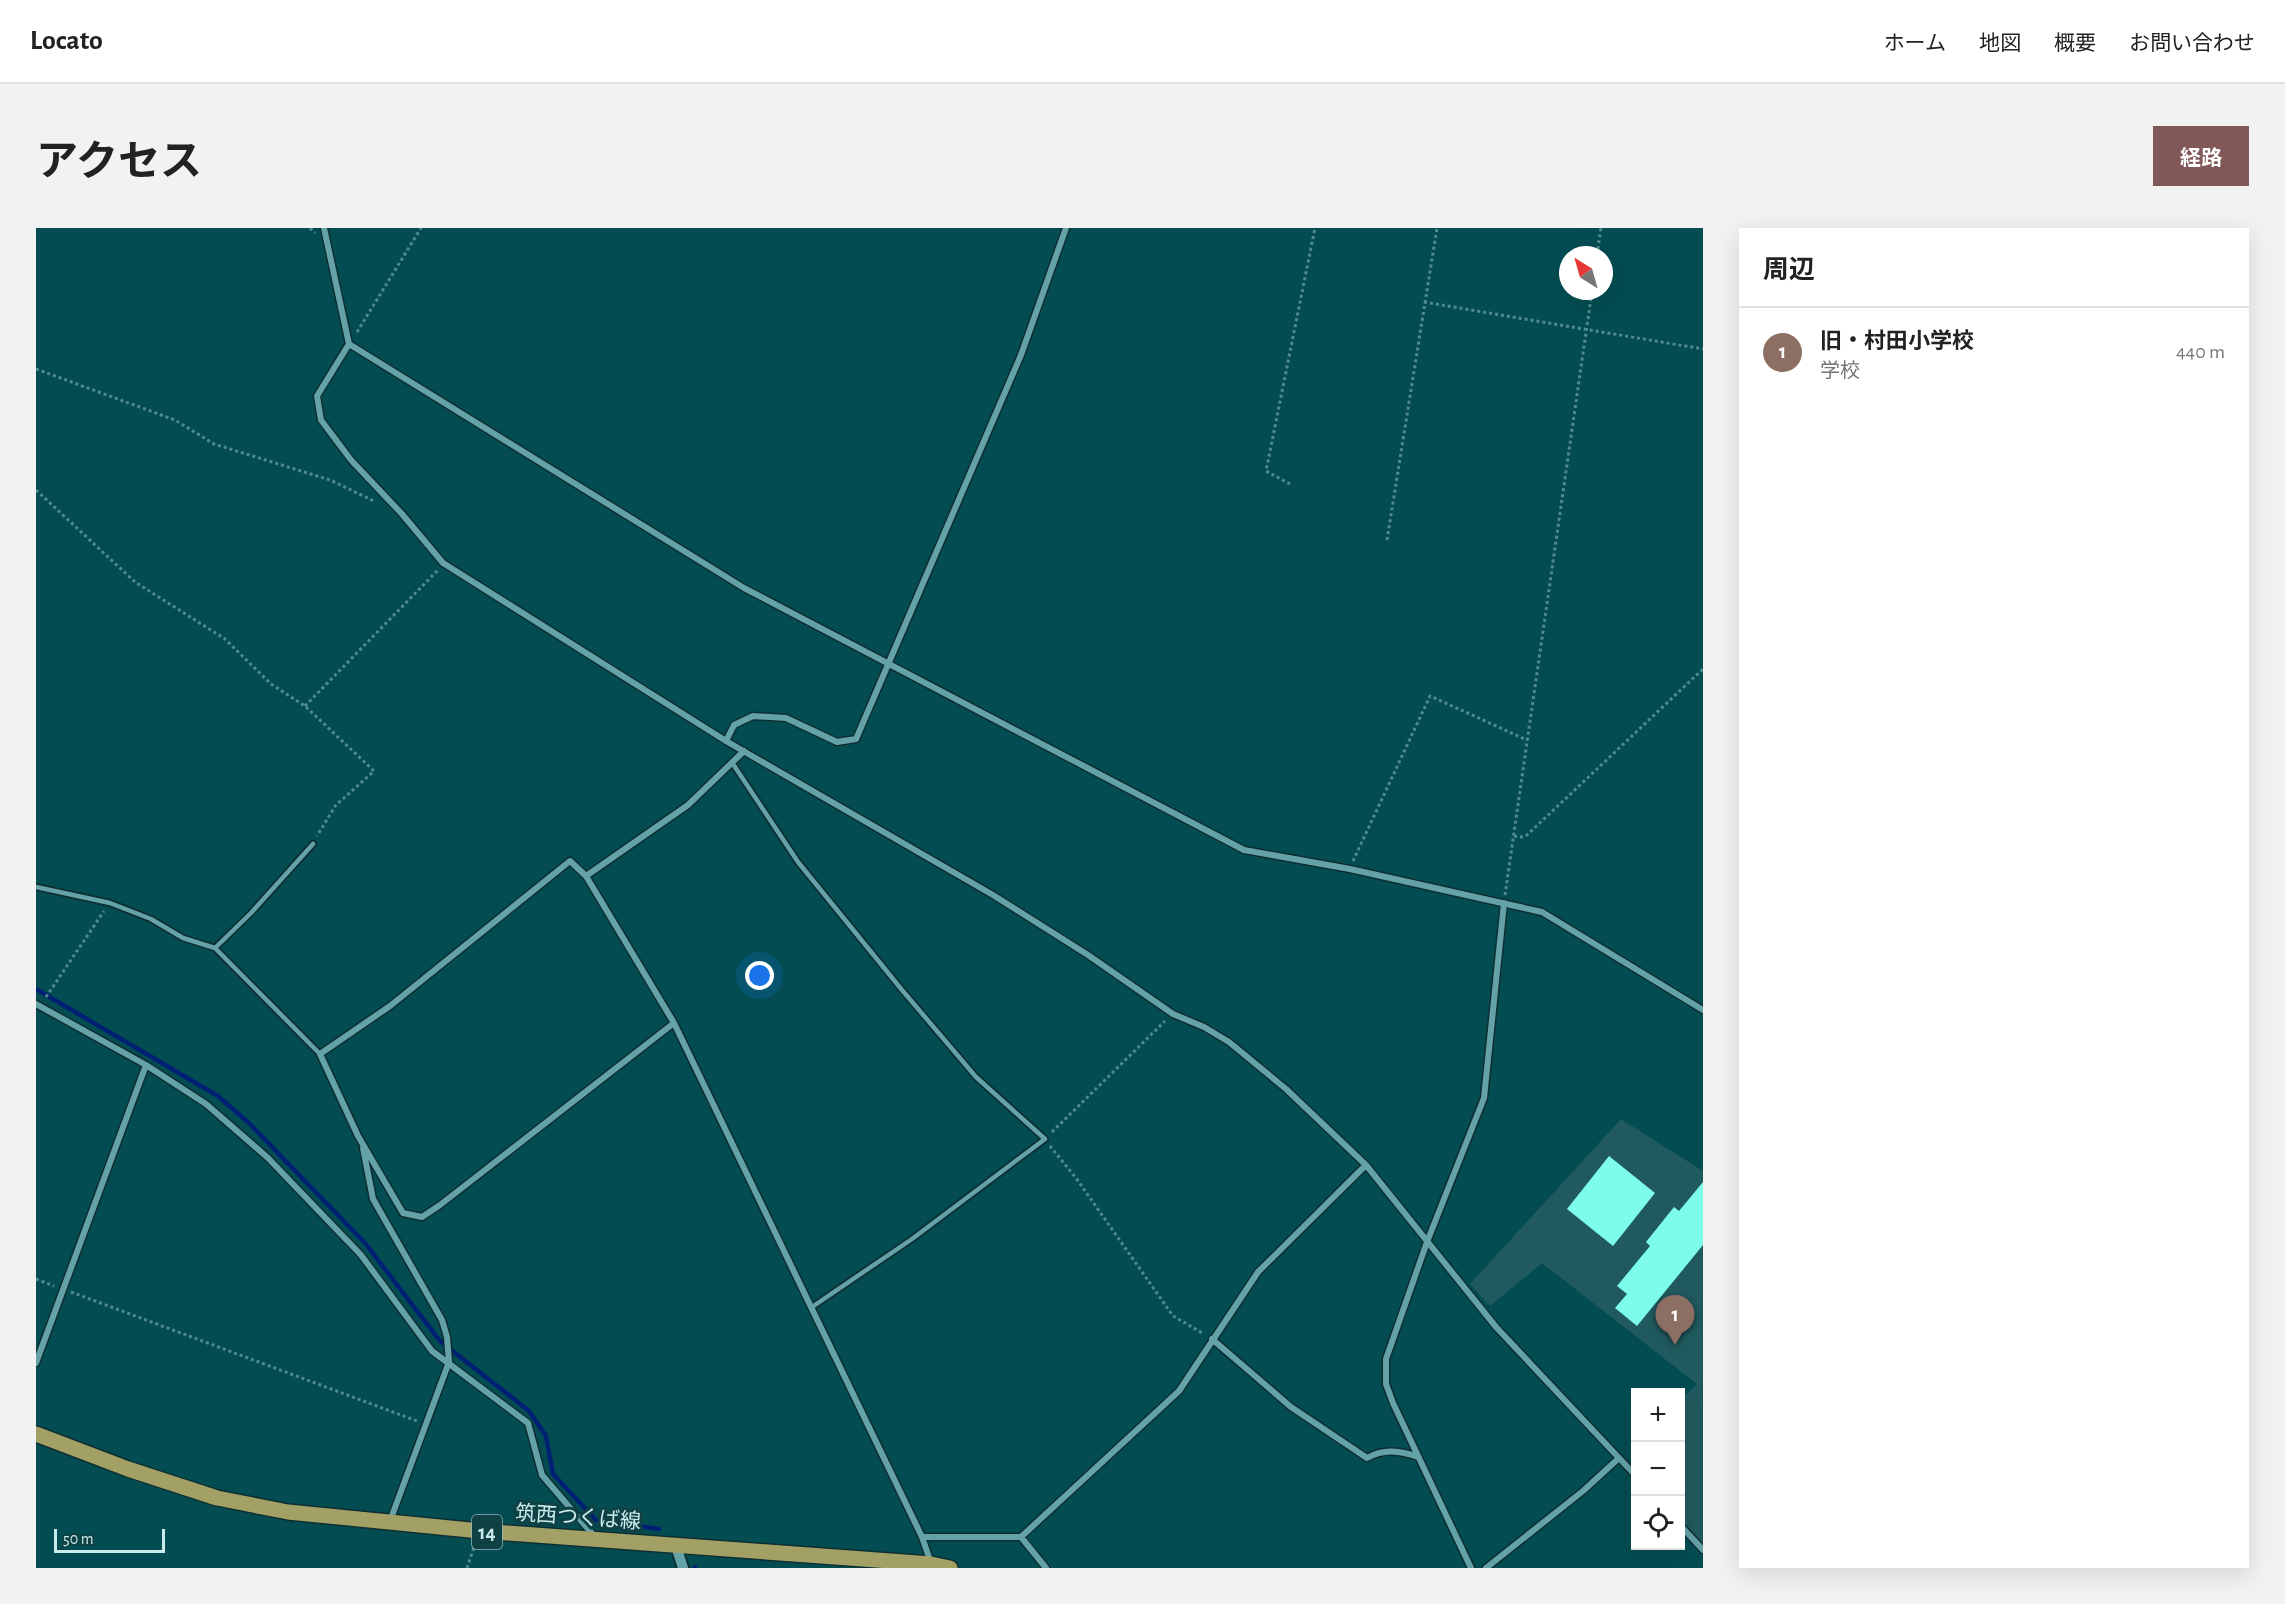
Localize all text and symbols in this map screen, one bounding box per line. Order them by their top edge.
text: Locato [30,27,103,55]
text: ホーム [1884,33,1946,54]
text: 地図 [1979,33,2021,54]
text: 概要 [2054,33,2096,54]
text: お問い合わせ [2129,33,2255,54]
button: 経路 [2153,126,2249,186]
text: アクセス [36,141,202,183]
north arrow [1559,246,1613,300]
text: 周辺 [1763,257,1815,283]
text: 旧・村田小学校 [1820,330,1974,352]
text: 1 [1779,342,1786,362]
text: 440 m [2176,342,2225,362]
text: 学校 [1820,361,1860,381]
your location [745,961,774,990]
pin: 1 [1656,1296,1694,1345]
map controls [1631,1388,1685,1550]
button: + [1631,1388,1685,1442]
button: − [1631,1442,1685,1496]
button: locate [1631,1496,1685,1550]
street label: 筑西つくば線 [514,1502,642,1532]
road number: 14 [472,1515,502,1549]
scale bar [54,1526,165,1554]
text: 50 m [63,1531,94,1547]

